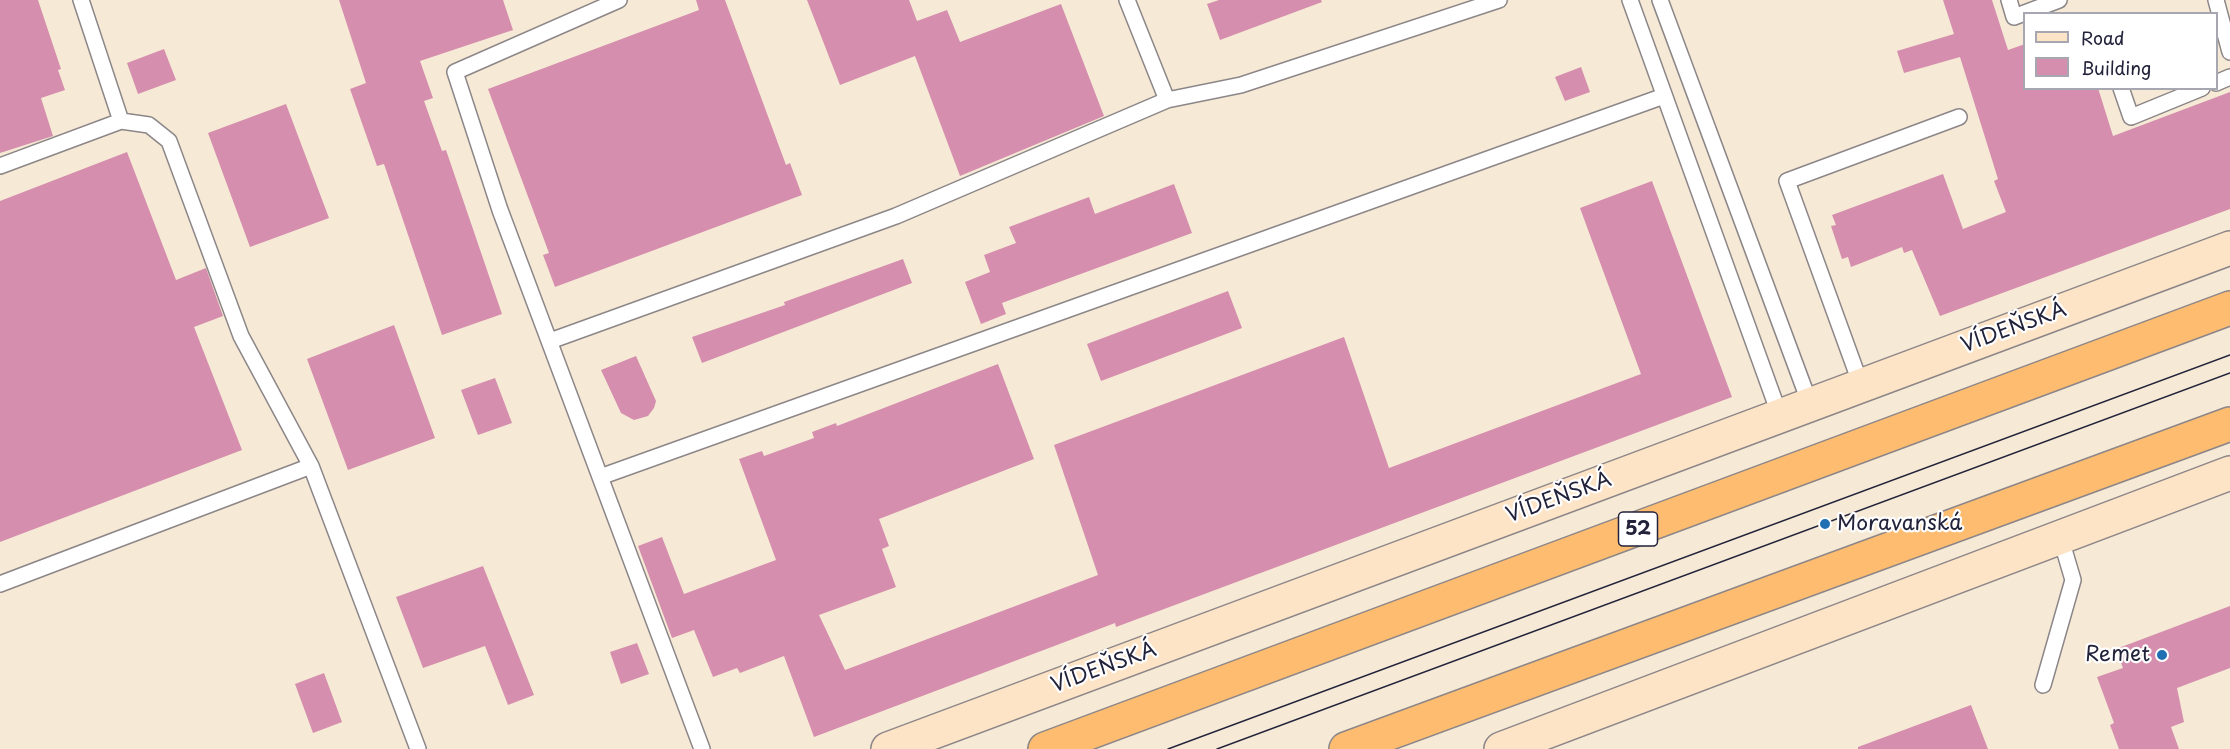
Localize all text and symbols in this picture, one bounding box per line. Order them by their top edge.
legend [2023,12,2218,90]
text: Road [2081,24,2125,51]
text: Building [2081,54,2151,81]
street label: VÍDEŇSKÁ [1958,297,2070,359]
street label: VÍDEŇSKÁ [1503,467,1615,529]
place label: Moravanská [1837,511,1962,537]
road number: 52 [1618,512,1658,546]
marker: Moravanská [1818,517,1832,531]
street label: VÍDEŇSKÁ [1048,637,1160,699]
place label: Remet [2085,642,2150,668]
marker: Remet [2155,648,2169,662]

